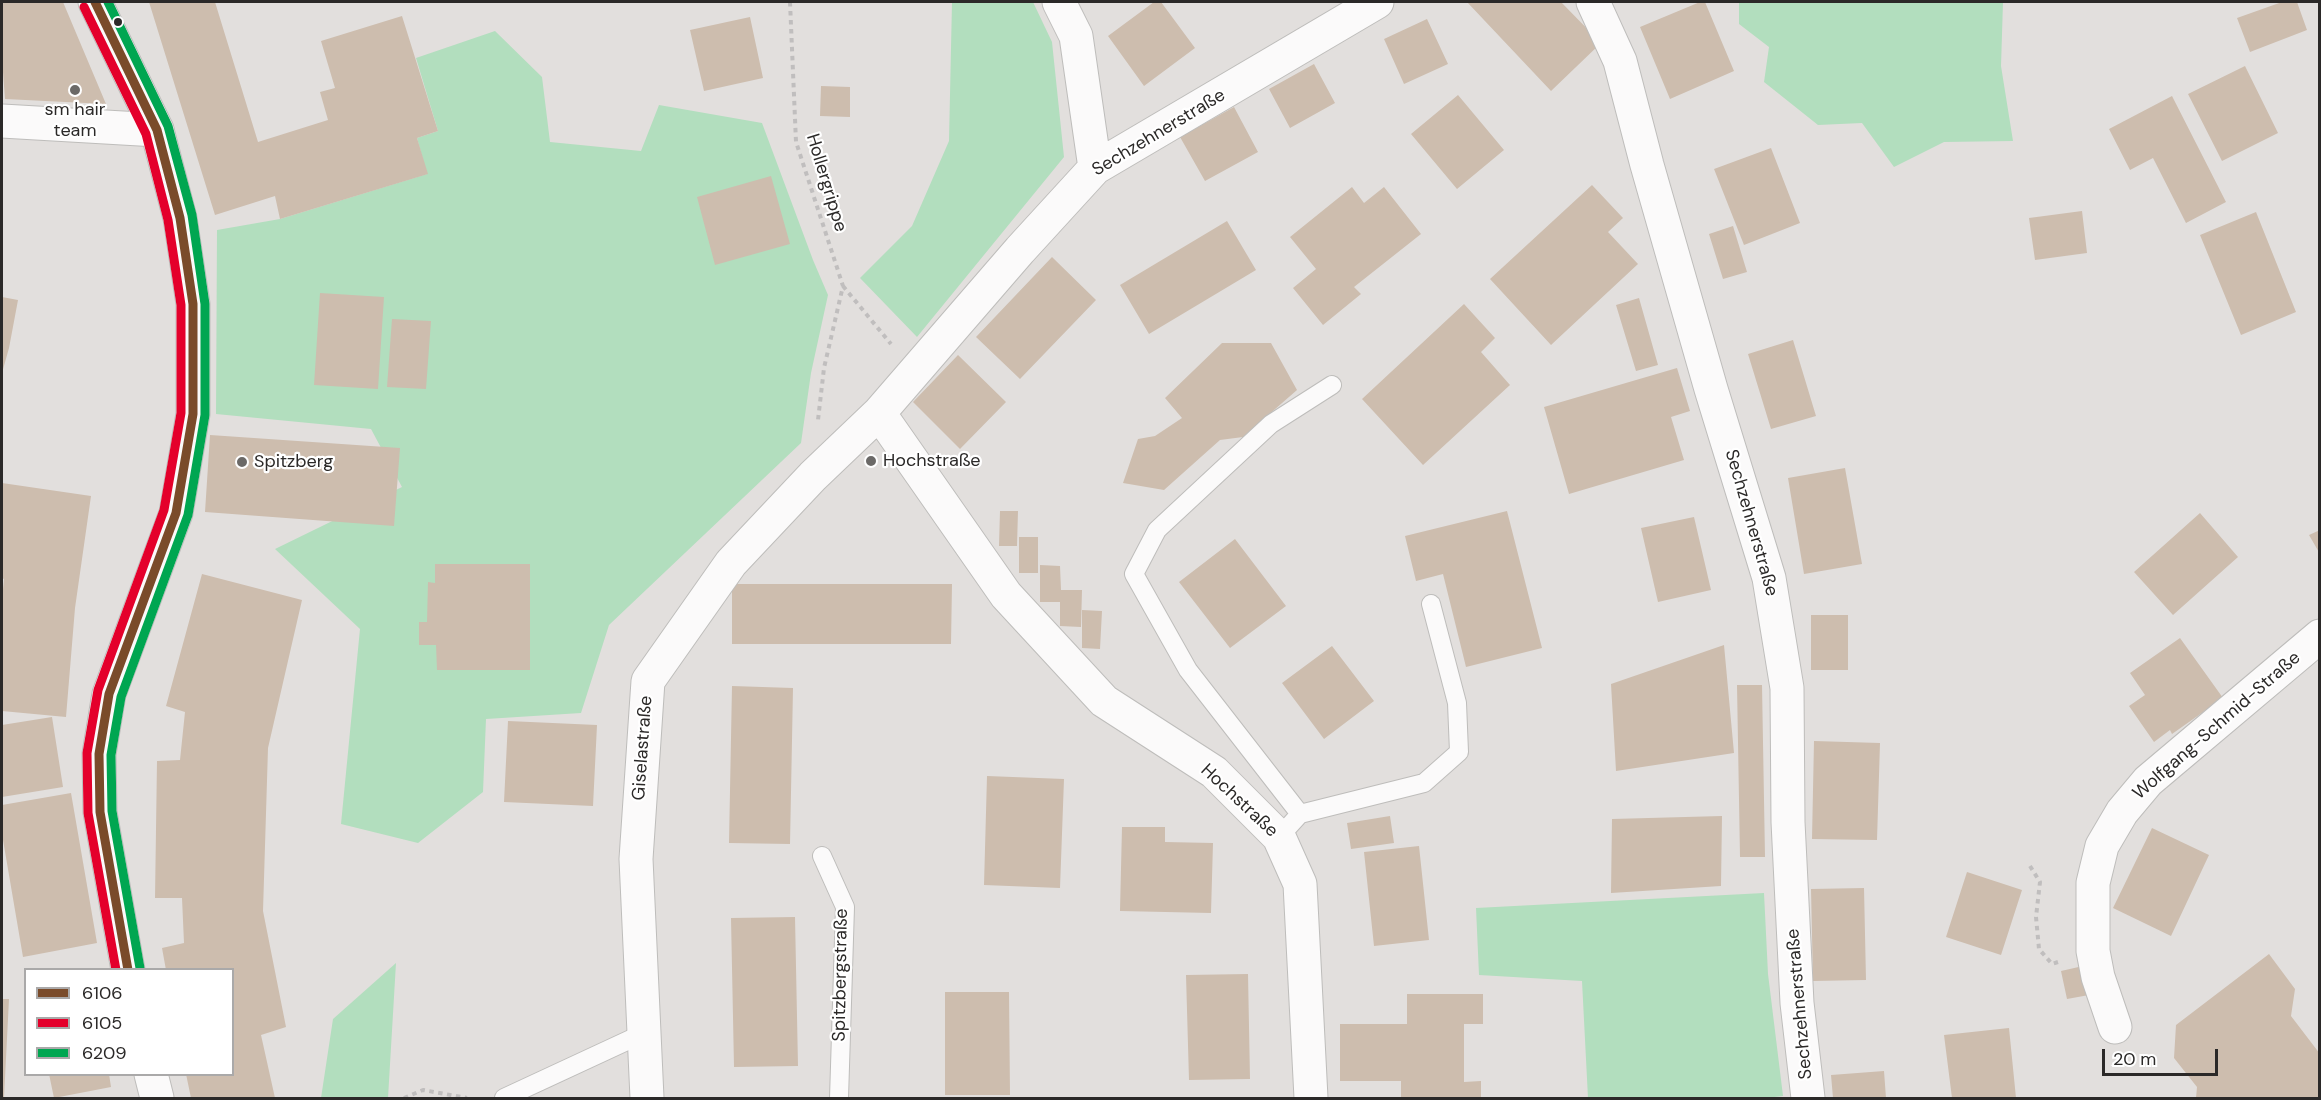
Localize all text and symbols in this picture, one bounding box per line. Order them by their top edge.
unlabelled marker [112,16,124,28]
marker: sm hair team [68,83,82,97]
street label: Sechzehnerstraße [1089,85,1229,181]
place label: sm hair team [45,99,105,142]
street label: Hollergrippe [801,131,851,235]
street label: Sechzehnerstraße [1720,447,1782,599]
place label: Hochstraße [883,450,981,472]
place label: Spitzberg [254,451,333,473]
marker: Hochstraße [864,454,878,468]
marker: Spitzberg [235,455,249,469]
street label: Wolfgang-Schmid-Straße [2129,647,2305,805]
street label: Giselastraße [629,695,657,801]
street label: Hochstraße [1196,760,1282,842]
street label: Spitzbergstraße [829,908,853,1042]
street label: Sechzehnerstraße [1783,928,1817,1080]
legend [24,968,234,1076]
text: 6106 [82,981,123,1005]
text: 6105 [82,1011,122,1035]
scale bar [2105,1037,2220,1075]
text: 6209 [82,1041,127,1065]
text: 20 m [2113,1047,2156,1071]

